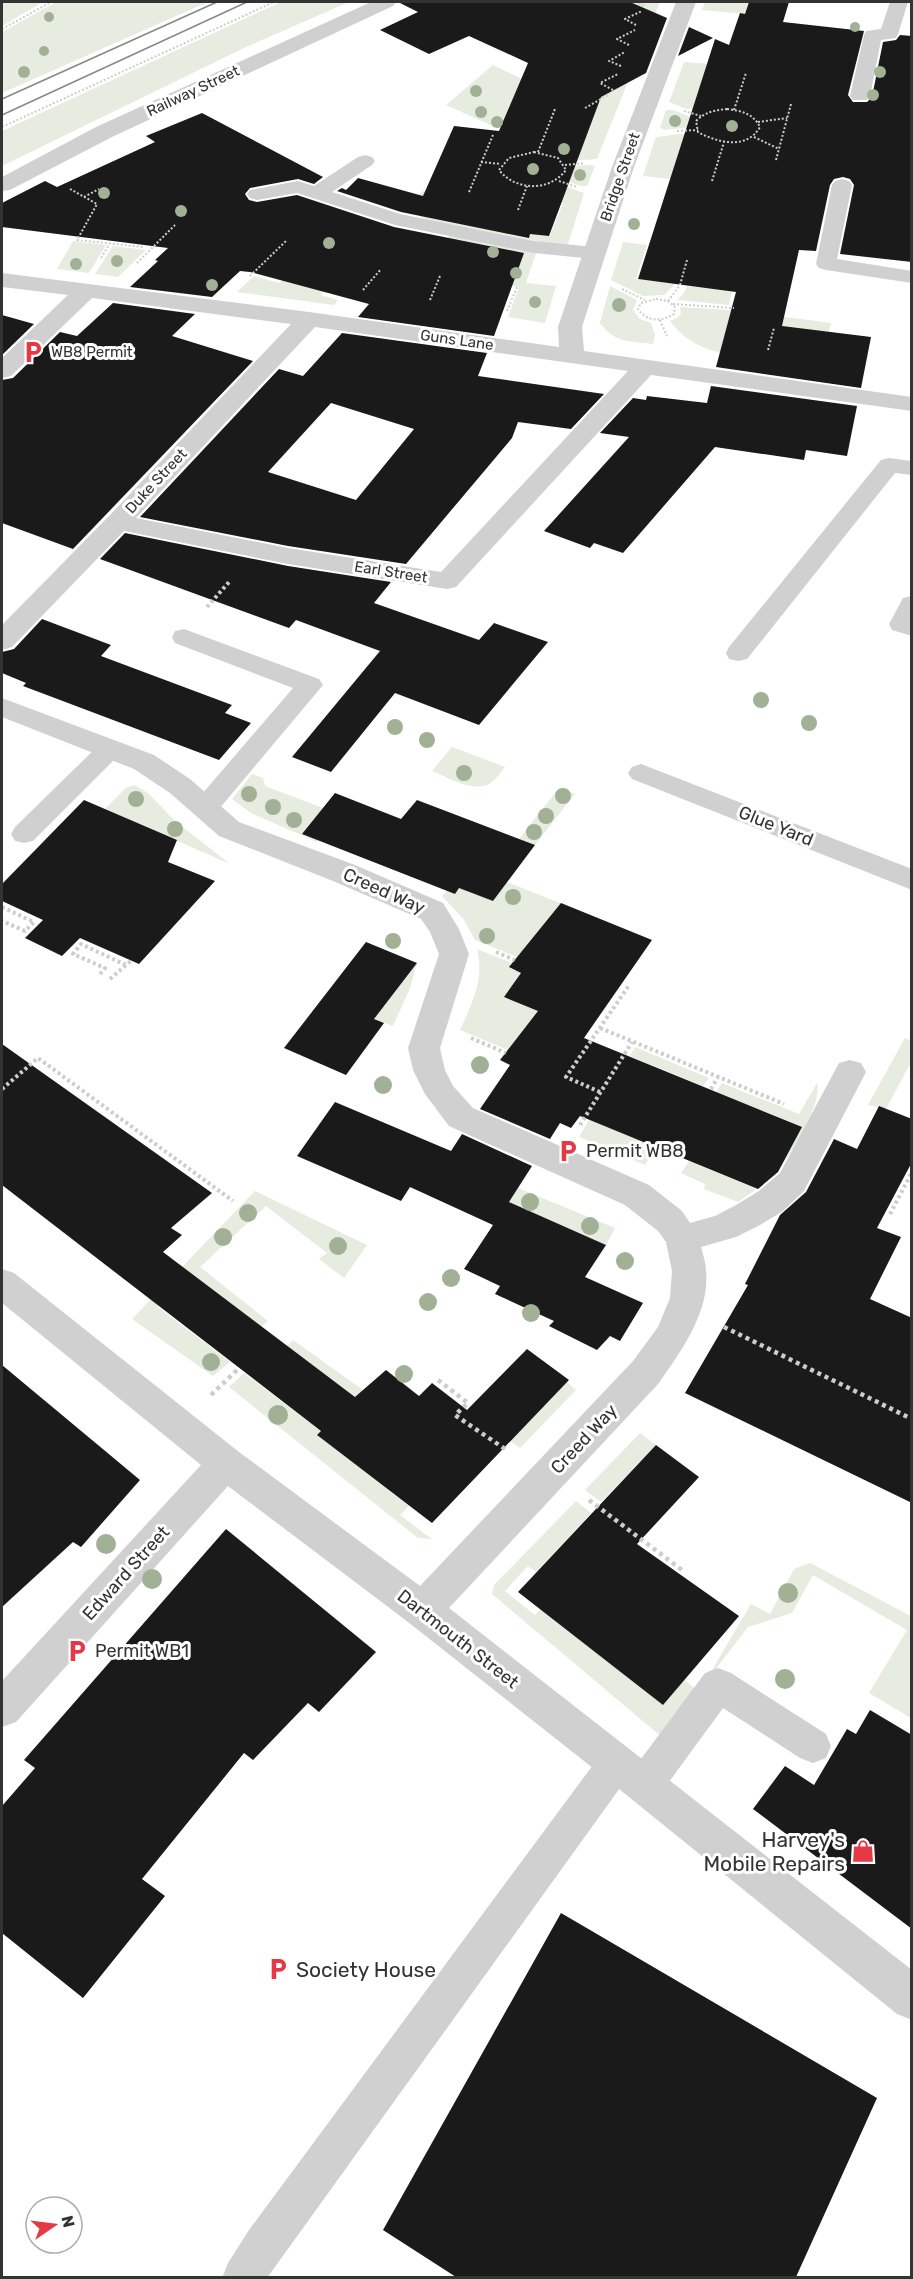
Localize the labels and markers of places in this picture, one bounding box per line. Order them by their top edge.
parking icon: WB8 Permit [20,339,46,365]
place label: WB8 Permit [51,343,133,361]
parking icon: Permit WB8 [555,1138,581,1164]
place label: Permit WB8 [586,1140,684,1162]
parking icon: Permit WB1 [64,1638,90,1664]
place label: Permit WB1 [95,1640,189,1662]
place label: Harvey's Mobile Repairs [703,1827,845,1876]
shop icon: Harvey's Mobile Repairs [850,1838,876,1864]
parking icon: Society House [265,1956,291,1982]
place label: Society House [296,1957,436,1982]

